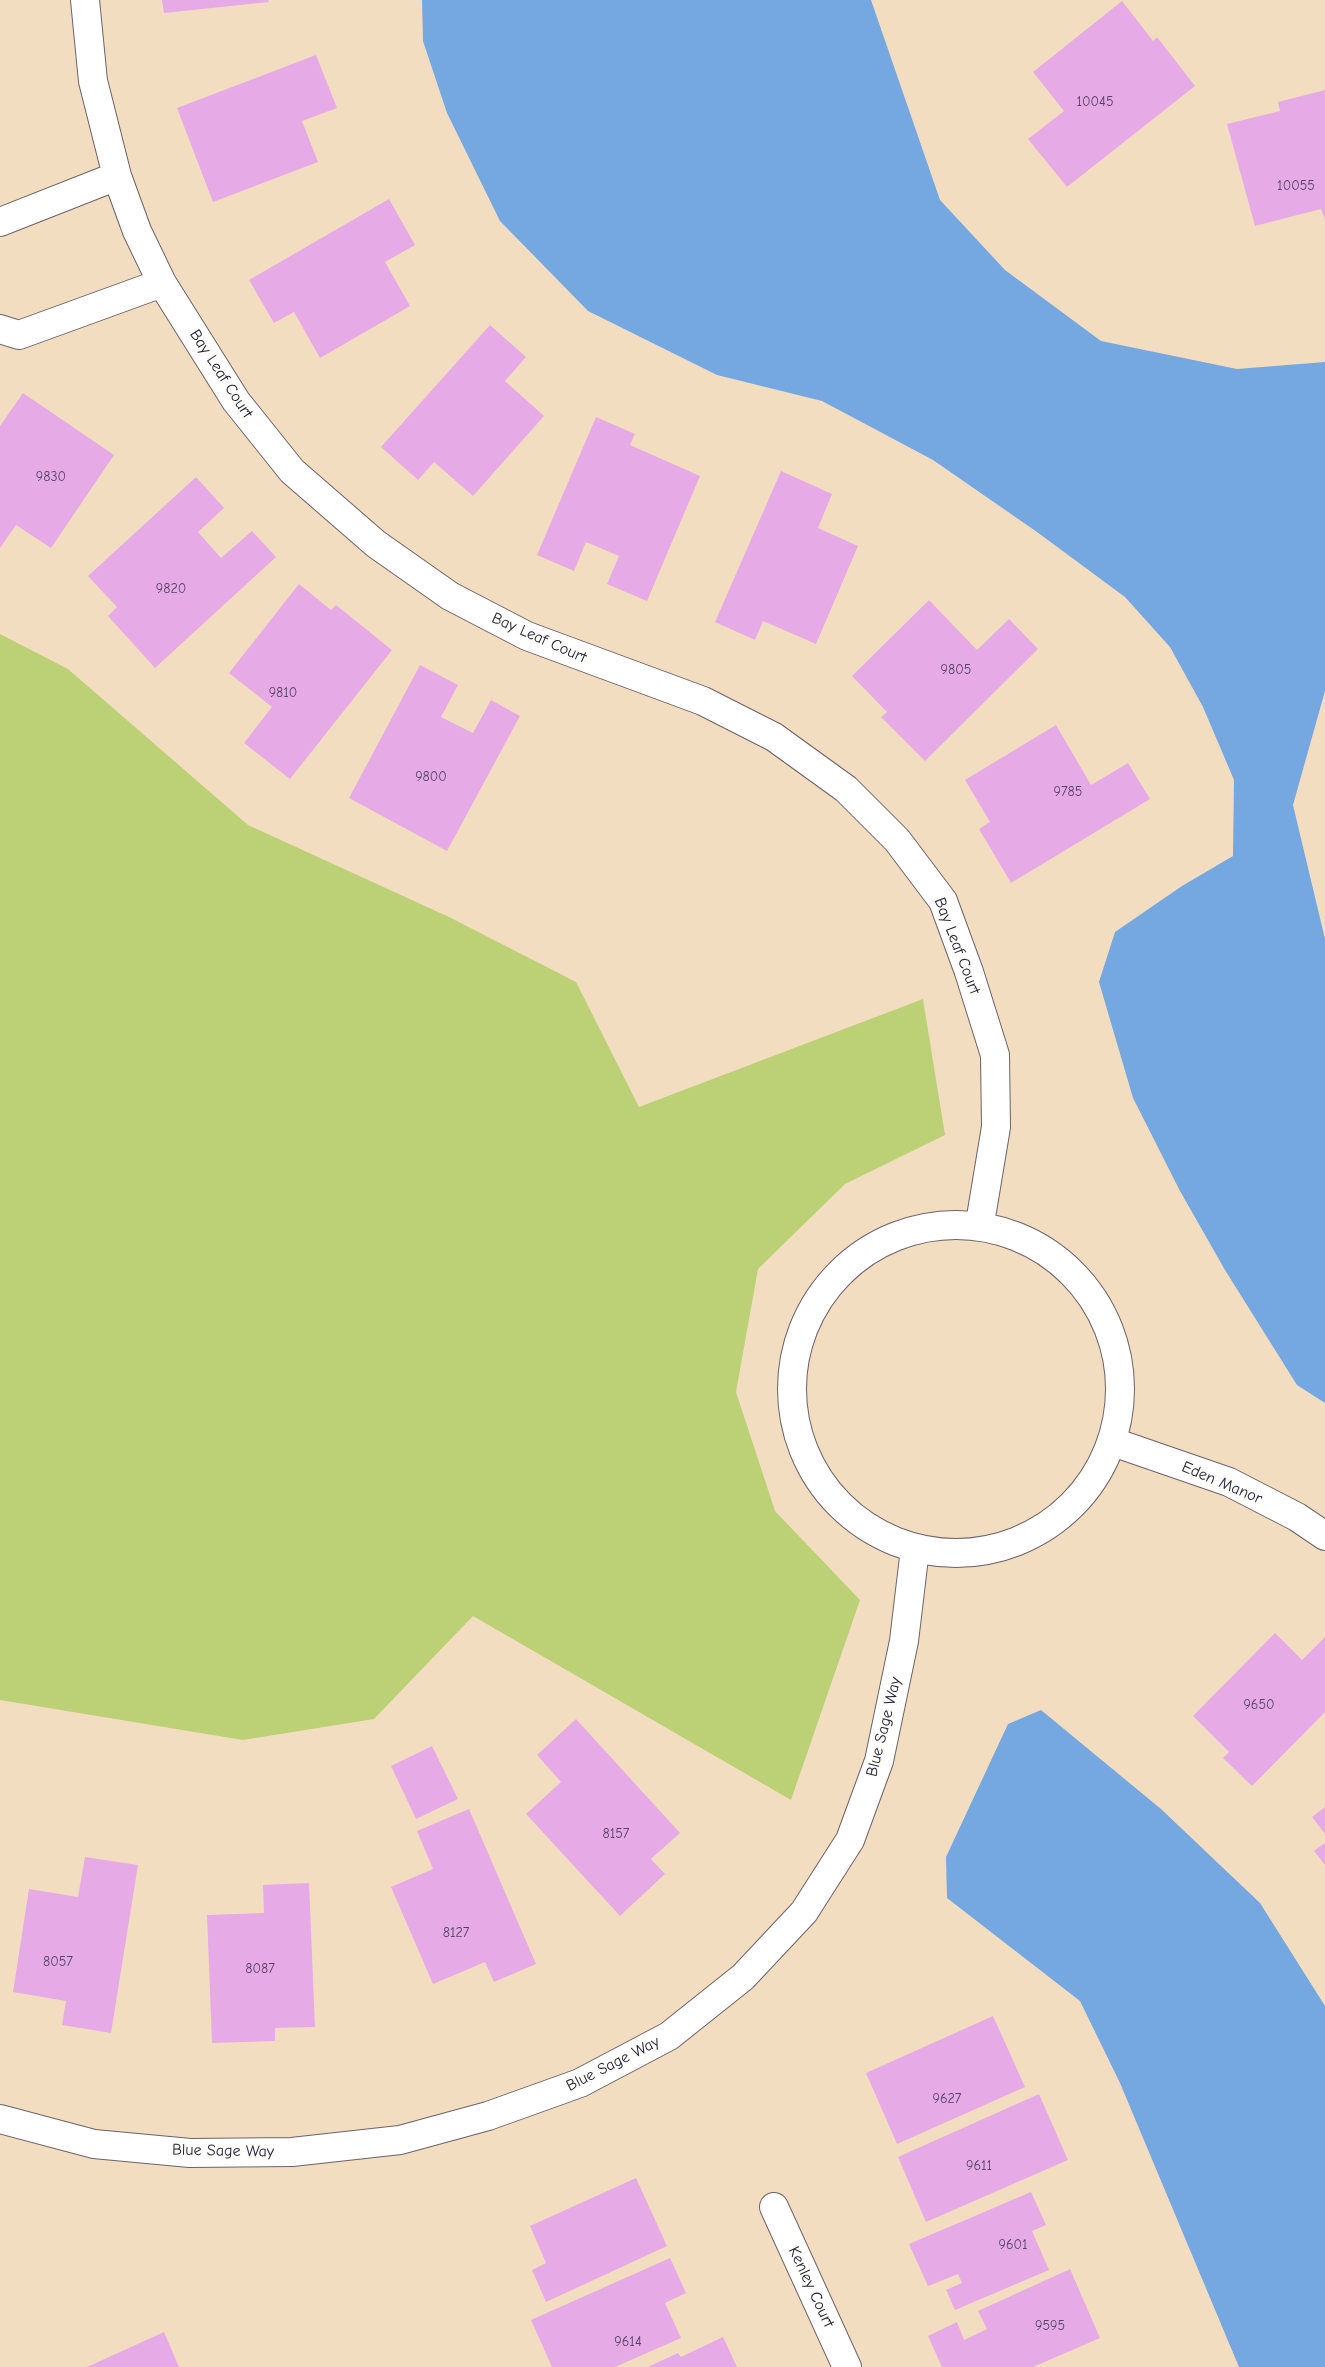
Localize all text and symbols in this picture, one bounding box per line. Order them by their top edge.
house number: 10045 [1077,94,1113,110]
house number: 10055 [1277,178,1315,194]
street label: Bay Leaf Court [185,326,257,422]
house number: 9830 [36,469,66,485]
house number: 9820 [156,581,186,597]
street label: Bay Leaf Court [489,609,589,667]
house number: 9805 [941,662,971,678]
house number: 9810 [269,685,297,701]
house number: 9800 [415,769,447,785]
house number: 9785 [1054,784,1082,800]
street label: Bay Leaf Court [930,895,984,997]
street label: Eden Manor [1179,1457,1265,1509]
street label: Blue Sage Way [862,1675,906,1779]
house number: 9650 [1243,1697,1275,1713]
house number: 8157 [603,1826,629,1842]
house number: 8127 [443,1925,469,1941]
house number: 8057 [43,1954,73,1970]
house number: 8087 [245,1961,275,1977]
street label: Blue Sage Way [563,2032,663,2096]
house number: 9627 [933,2091,961,2107]
street label: Blue Sage Way [172,2141,274,2161]
house number: 9611 [966,2158,992,2174]
house number: 9601 [998,2237,1028,2253]
street label: Kenley Court [784,2243,838,2331]
house number: 9595 [1035,2318,1065,2334]
house number: 9614 [614,2334,642,2350]

